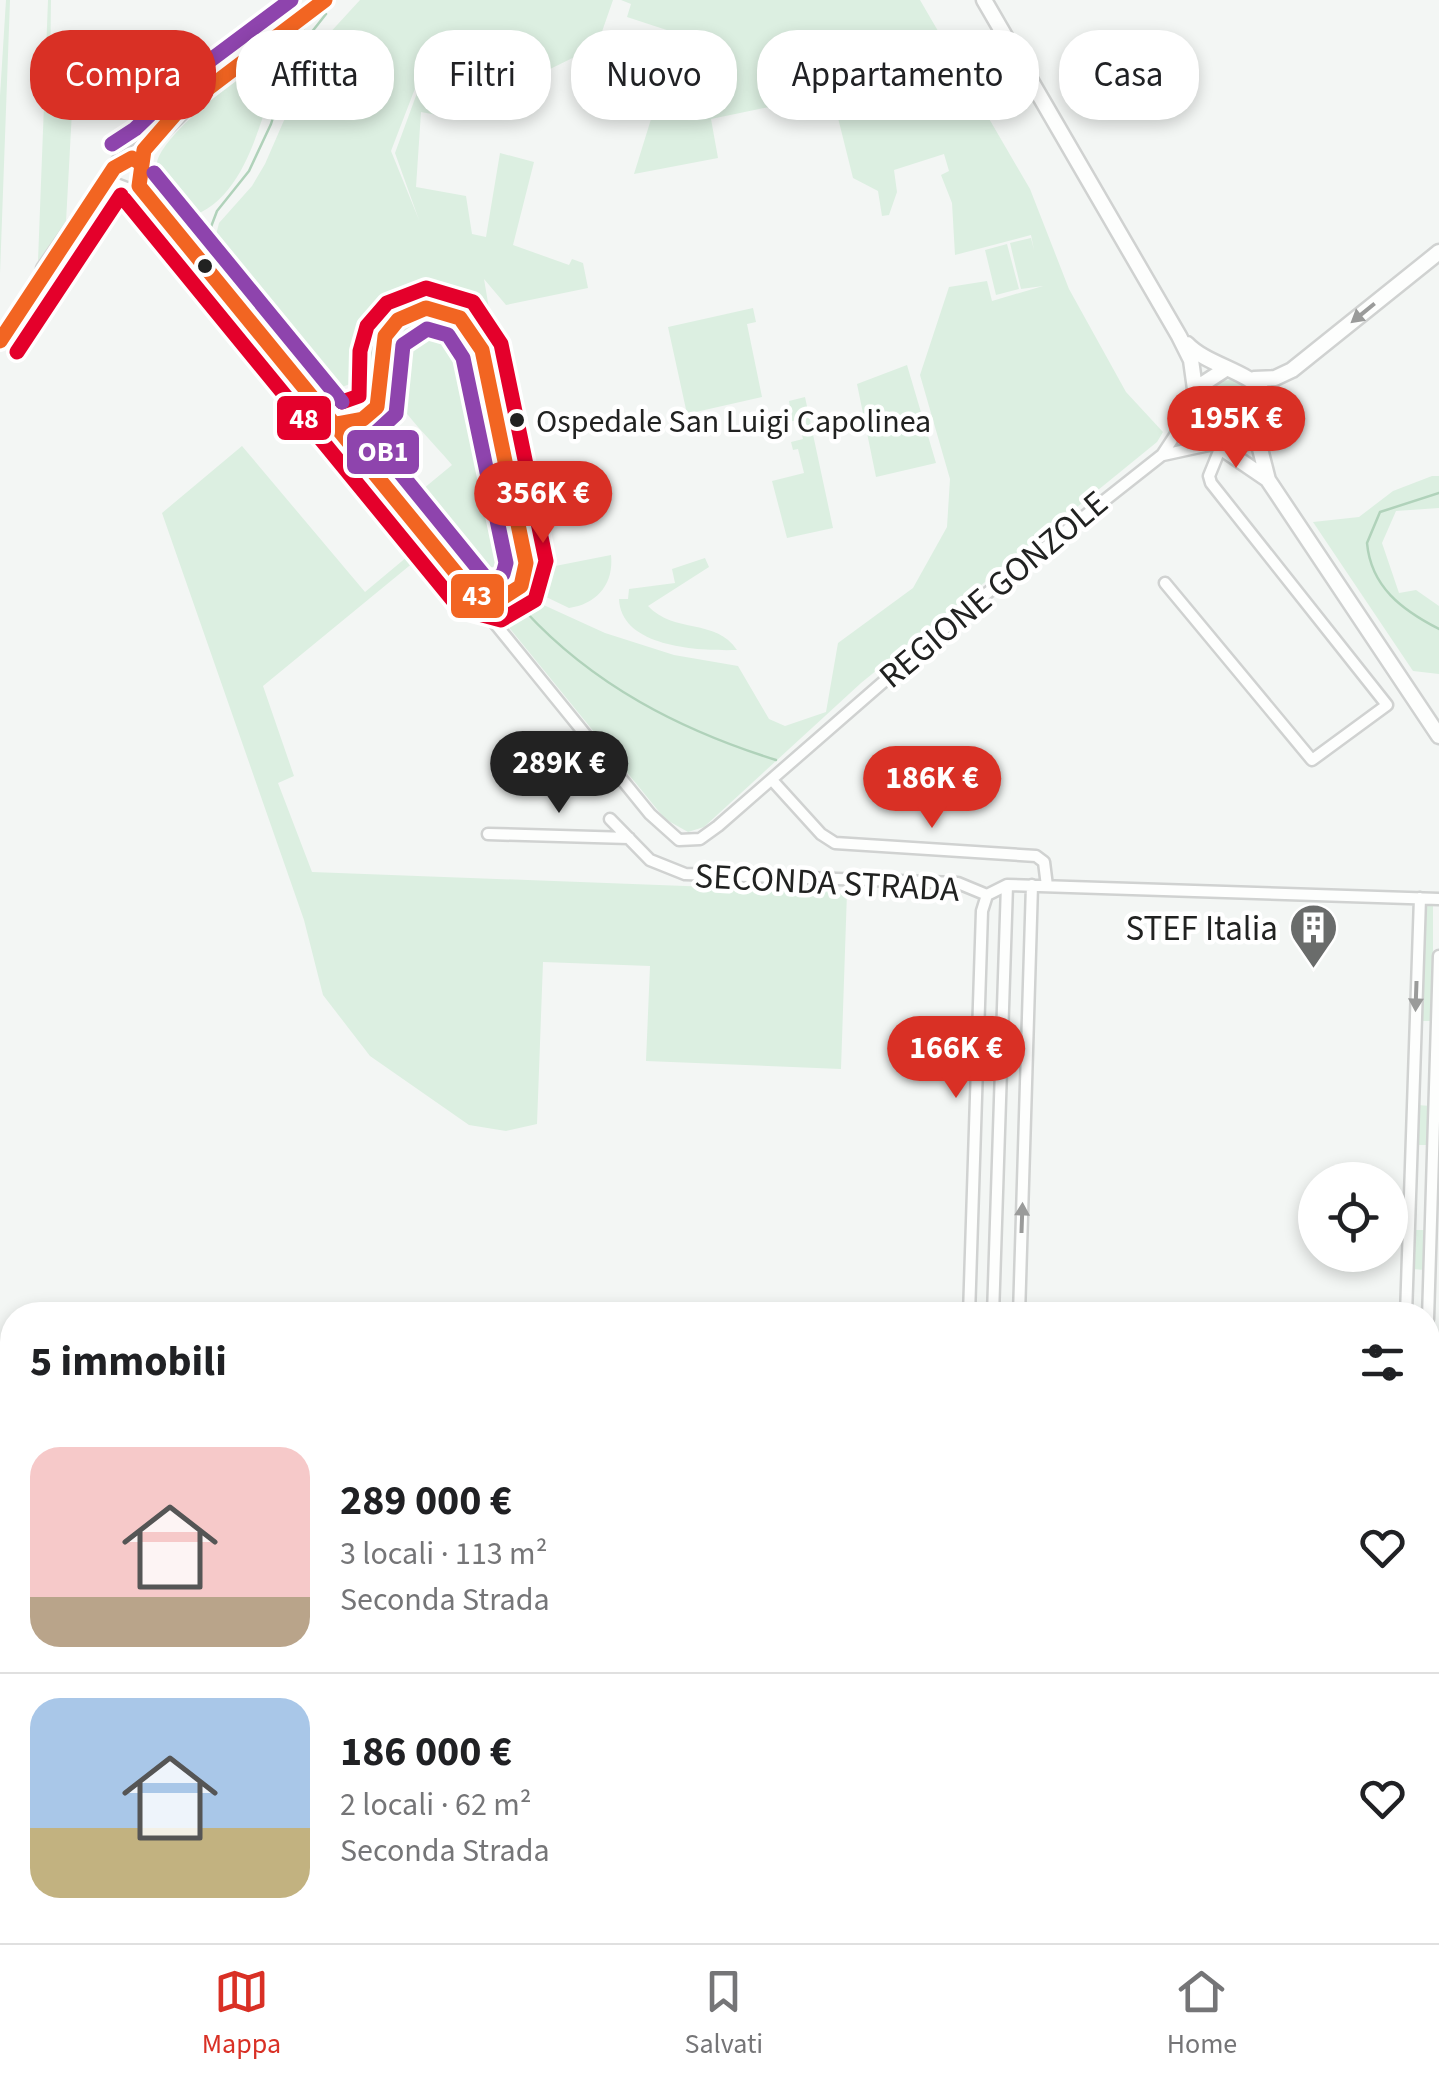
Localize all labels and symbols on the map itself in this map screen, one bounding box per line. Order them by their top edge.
unlabelled marker [195,256,215,276]
one-way arrow [1351,302,1376,323]
pin: 195K € [1155,386,1317,471]
line badge: 48 [275,394,333,442]
text: 48 [289,399,319,439]
place label: Ospedale San Luigi Capolinea [536,399,931,445]
marker: Ospedale San Luigi Capolinea [507,410,527,430]
line badge: OB1 [345,428,421,476]
text: OB1 [358,432,408,472]
pin: 356K € [462,461,624,546]
street label: REGIONE GONZOLE [868,479,1119,700]
line badge: 43 [449,572,506,620]
text: 43 [462,576,492,616]
pin: 289K € [478,731,640,816]
pin: 186K € [851,746,1013,831]
street label: SECONDA STRADA [693,851,961,915]
building icon: STEF Italia [1287,902,1339,970]
place label: STEF Italia [1125,904,1278,954]
one-way arrow [1408,980,1424,1012]
pin: 166K € [875,1016,1037,1101]
one-way arrow [1015,1201,1031,1233]

